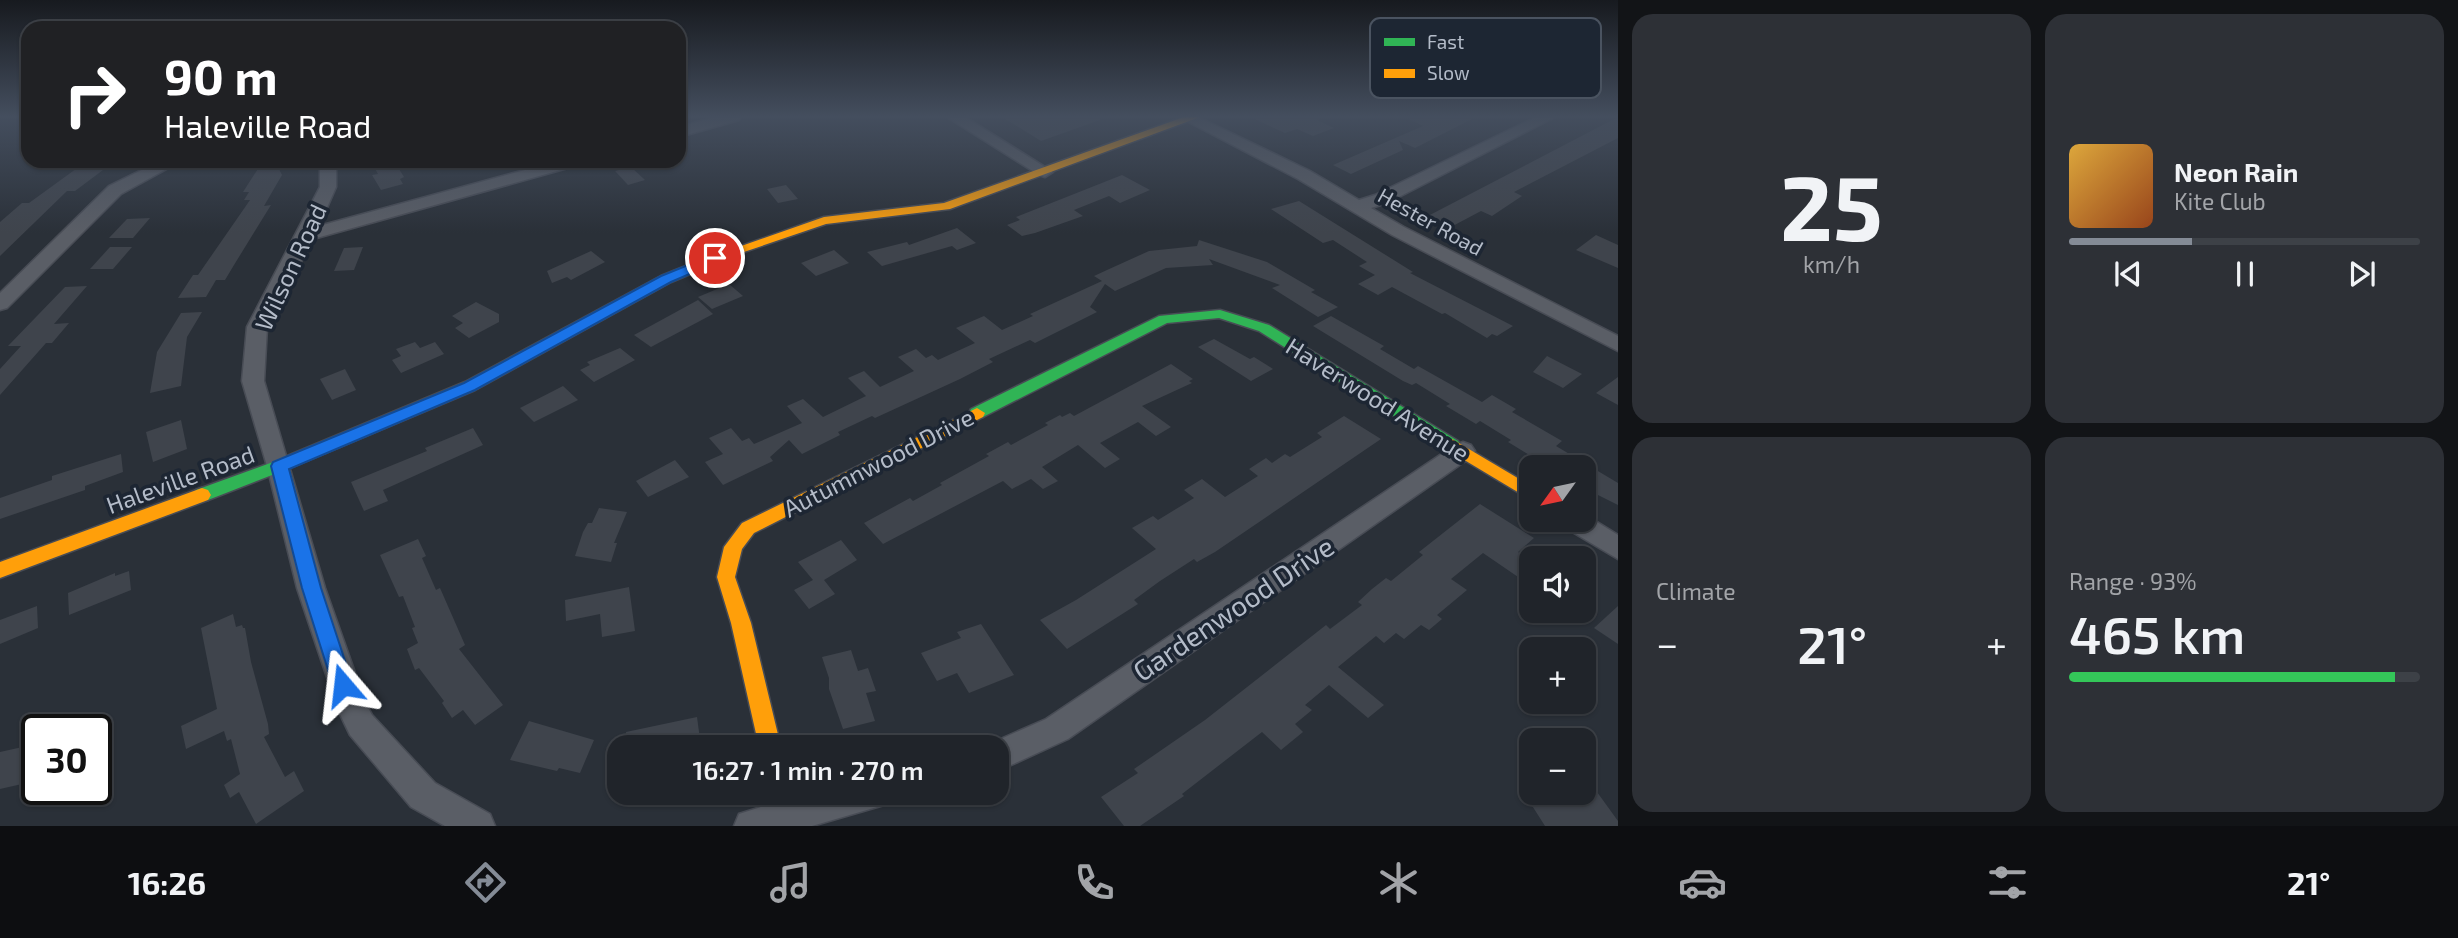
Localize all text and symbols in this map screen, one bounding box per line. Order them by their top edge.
legend [1370,18,1601,98]
text: Fast [1427,30,1464,53]
text: 90 m [164,46,278,105]
icon: right [49,49,140,140]
text: Slow [1427,61,1470,84]
text: Haleville Road [164,106,371,144]
text: 25 [1780,150,1883,259]
text: Neon Rain [2174,156,2298,187]
street label: Hester Road [1374,182,1488,260]
text: Kite Club [2174,187,2266,215]
street label: Wilson Road [248,199,332,335]
pin [685,228,745,288]
icon: arrive [696,239,734,277]
text: km/h [1803,250,1860,278]
icon: previous [2109,255,2147,293]
icon: pause [2226,255,2264,293]
icon: next [2343,255,2381,293]
street label: Haverwood Avenue [1281,331,1475,467]
street label: Autumnwood Drive [778,402,978,522]
street label: Haleville Road [102,439,258,519]
north arrow [1519,455,1596,532]
map controls [1519,455,1596,805]
street label: Gardenwood Drive [1126,528,1340,688]
button: sound [1519,546,1596,623]
text: Range · 93% [2069,567,2197,595]
text: Climate [1656,577,1736,605]
text: 465 km [2069,602,2245,664]
text: 21° [1797,612,1867,674]
text: − [1656,620,1678,666]
text: + [1986,620,2007,666]
button: + [1519,637,1596,714]
position arrow [306,648,380,722]
speed limit sign: 30 [21,714,112,805]
button: − [1519,728,1596,805]
text: 16:27 · 1 min · 270 m [692,754,924,785]
icon: directions [461,858,510,907]
icon: music [766,858,815,907]
icon: phone [1070,858,1119,907]
icon: climate [1374,858,1423,907]
icon: car [1678,858,1727,907]
icon: filters [1983,858,2032,907]
text: 16:26 [128,863,206,901]
text: 21° [2287,863,2330,901]

